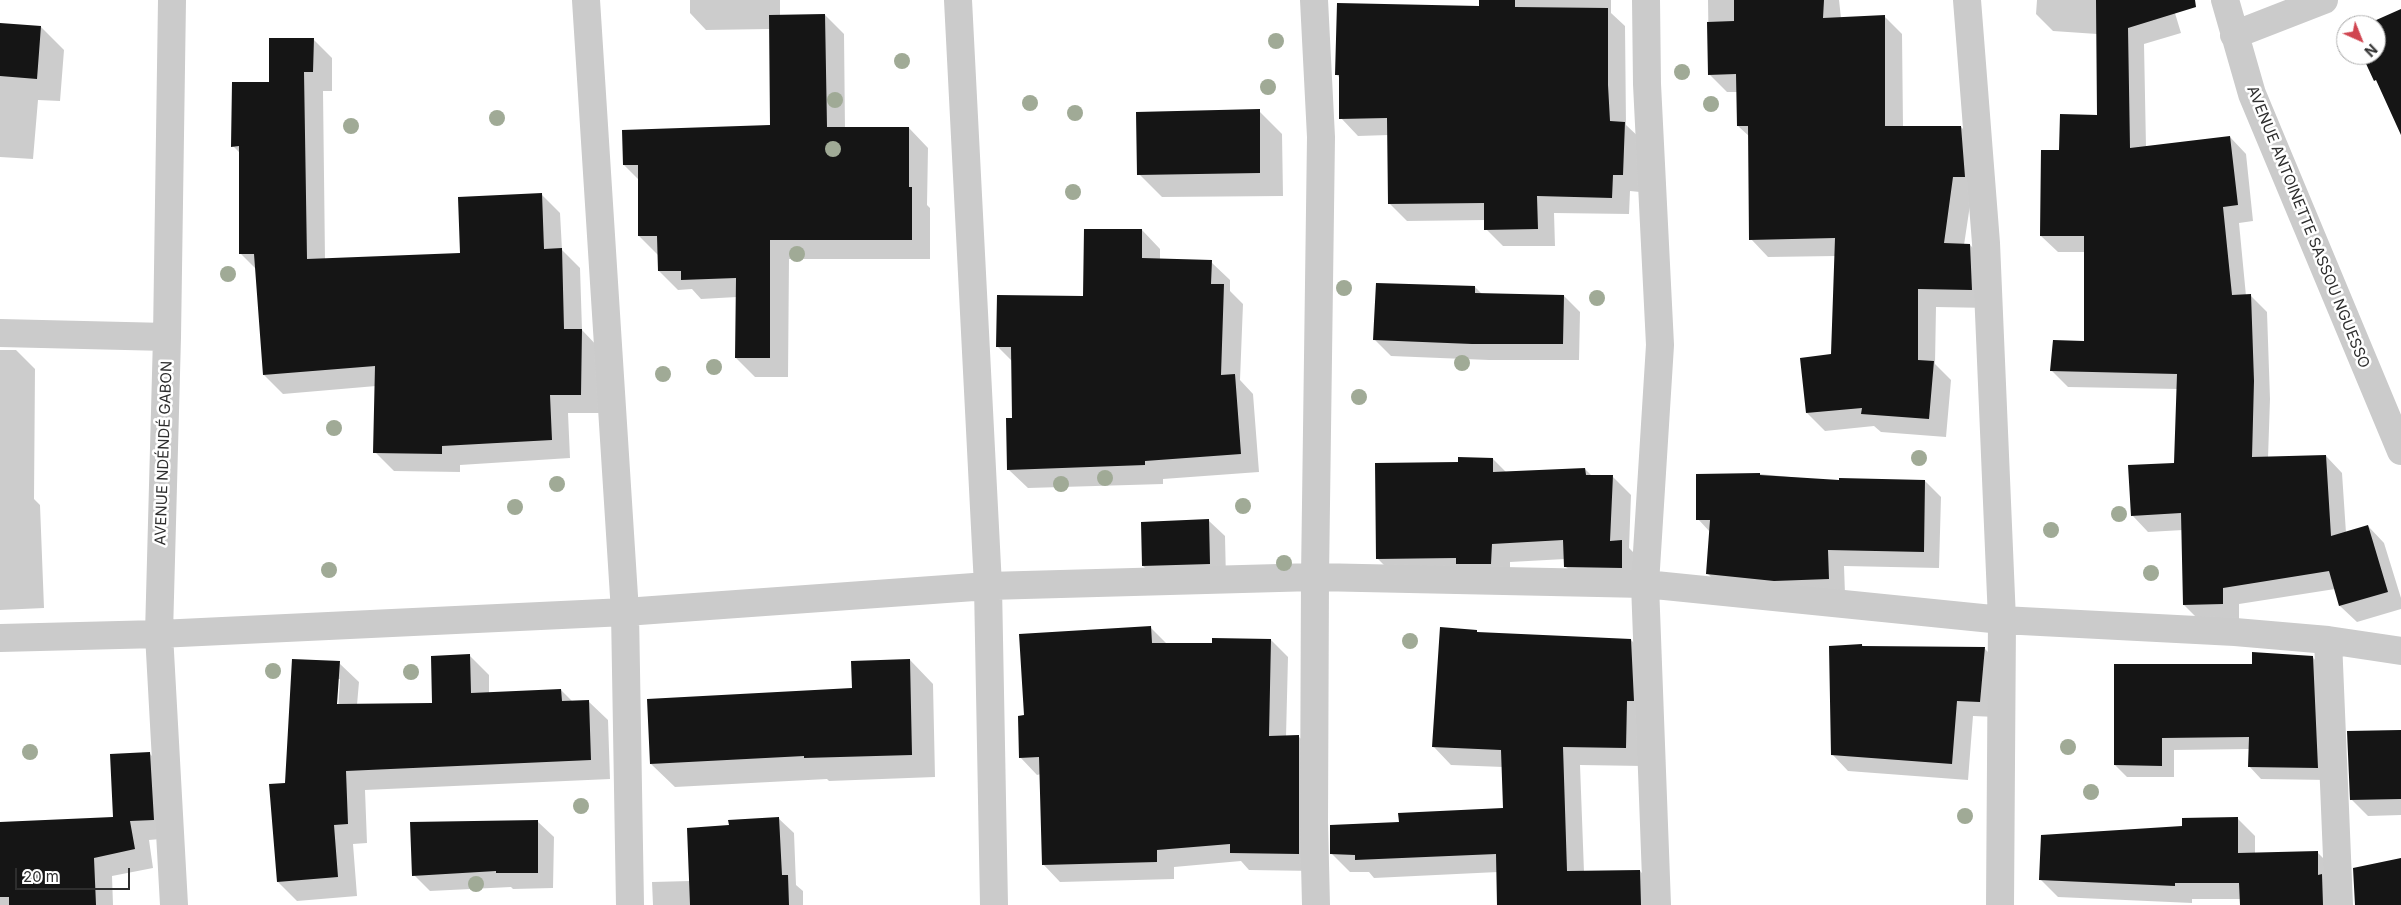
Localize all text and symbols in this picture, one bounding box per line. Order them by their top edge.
north arrow [2336,15,2386,65]
text: N [2361,41,2381,60]
street label: AVENUE ANTOINETTE SASSOU NGUESSO [2243,83,2373,371]
street label: AVENUE NDÉNDÉ GABON [152,360,176,546]
scale bar [18,858,132,890]
text: 20 m [23,867,59,886]

